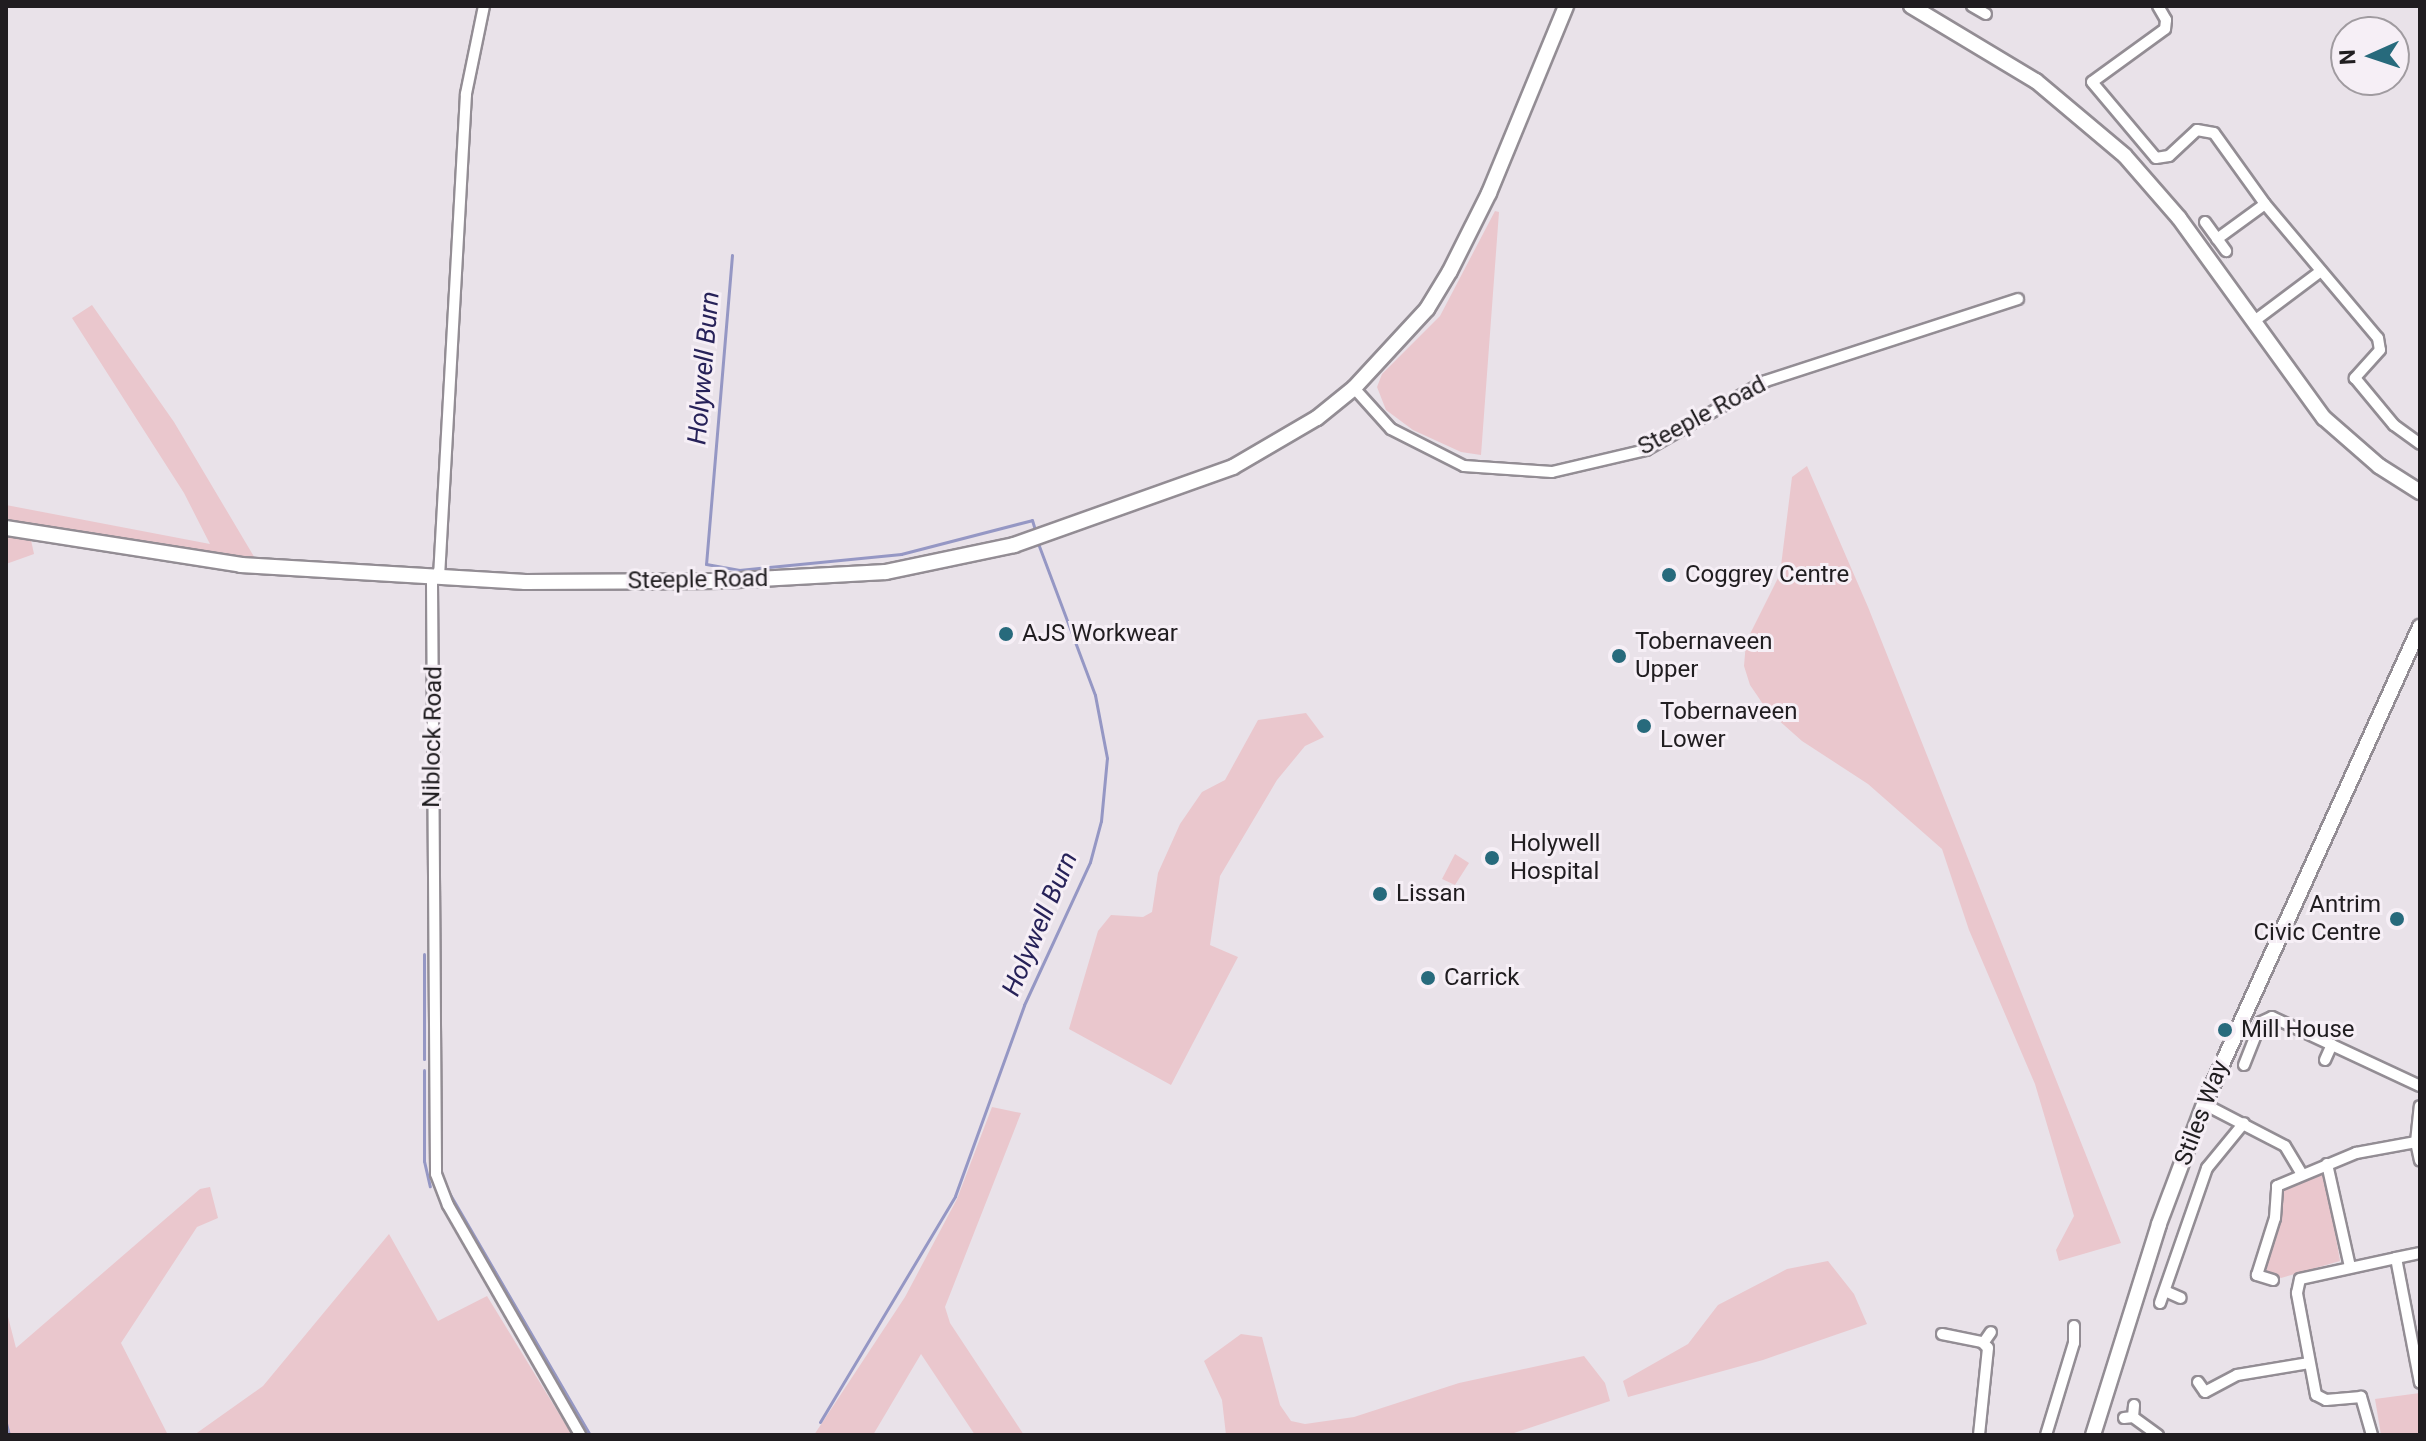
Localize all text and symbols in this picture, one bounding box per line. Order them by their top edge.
north arrow [2330,16,2410,96]
text: N [2335,49,2360,66]
water label: Holywell Burn [682,290,726,446]
street label: Steeple Road [1633,370,1771,462]
place label: Coggrey Centre [1685,561,1849,589]
street label: Steeple Road [627,564,769,596]
marker: Coggrey Centre [1660,566,1678,584]
place label: AJS Workwear [1022,620,1178,648]
marker: AJS Workwear [997,625,1015,643]
place label: Tobernaveen Upper [1635,628,1772,684]
marker: Tobernaveen Upper [1610,647,1628,665]
street label: Niblock Road [417,666,449,808]
place label: Tobernaveen Lower [1660,698,1797,754]
marker: Tobernaveen Lower [1635,717,1653,735]
place label: Holywell Hospital [1510,830,1600,886]
water label: Holywell Burn [996,847,1084,1001]
marker: Holywell Hospital [1481,847,1503,869]
place label: Lissan [1396,880,1466,908]
marker: Lissan [1371,885,1389,903]
place label: Antrim Civic Centre [2253,891,2381,947]
marker: Antrim Civic Centre [2388,910,2406,928]
place label: Carrick [1444,964,1520,992]
marker: Carrick [1419,969,1437,987]
place label: Mill House [2241,1016,2355,1044]
marker: Mill House [2216,1021,2234,1039]
street label: Stiles Way [2169,1057,2235,1169]

